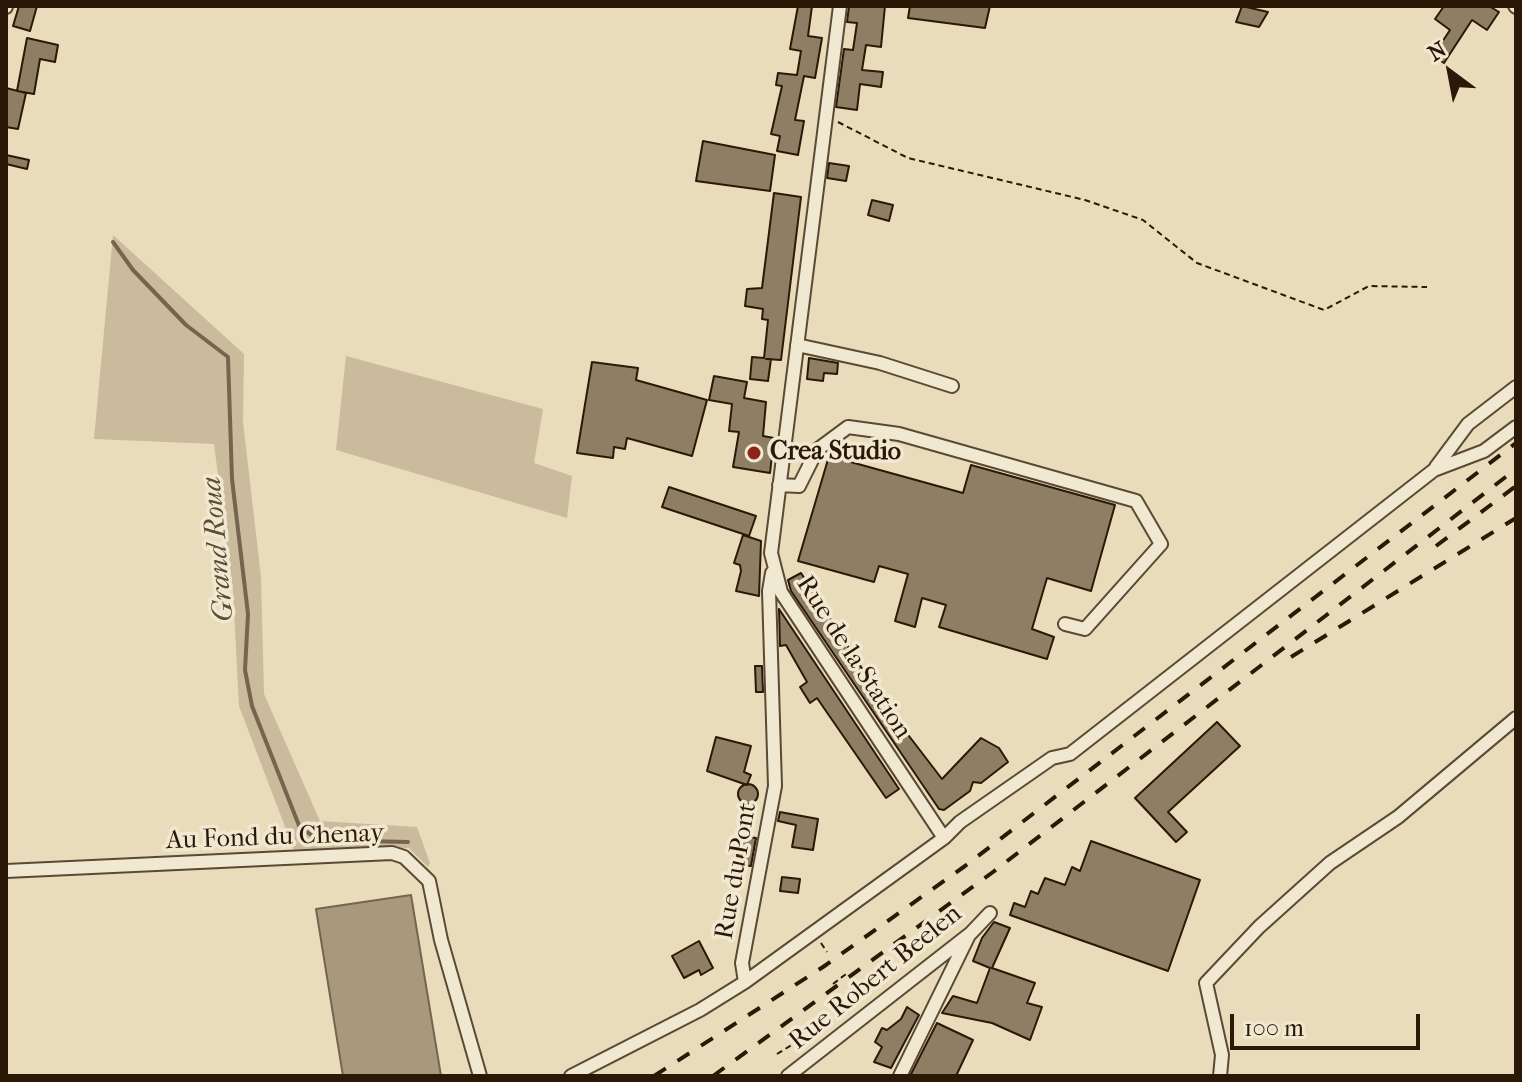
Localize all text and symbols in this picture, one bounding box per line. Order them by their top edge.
north arrow [1410,32,1490,112]
text: N [1423,36,1451,67]
place label: Crea Studio [770,437,901,469]
marker: Crea Studio [745,444,763,462]
water label: Grand Roua [196,475,242,623]
street label: Rue de la Station [789,570,917,746]
street label: Rue du Pont [710,800,764,942]
street label: Au Fond du Chenay [165,819,385,857]
street label: Rue Robert Beelen [783,899,969,1057]
scale bar [1234,998,1424,1048]
text: 100 m [1244,1014,1304,1042]

